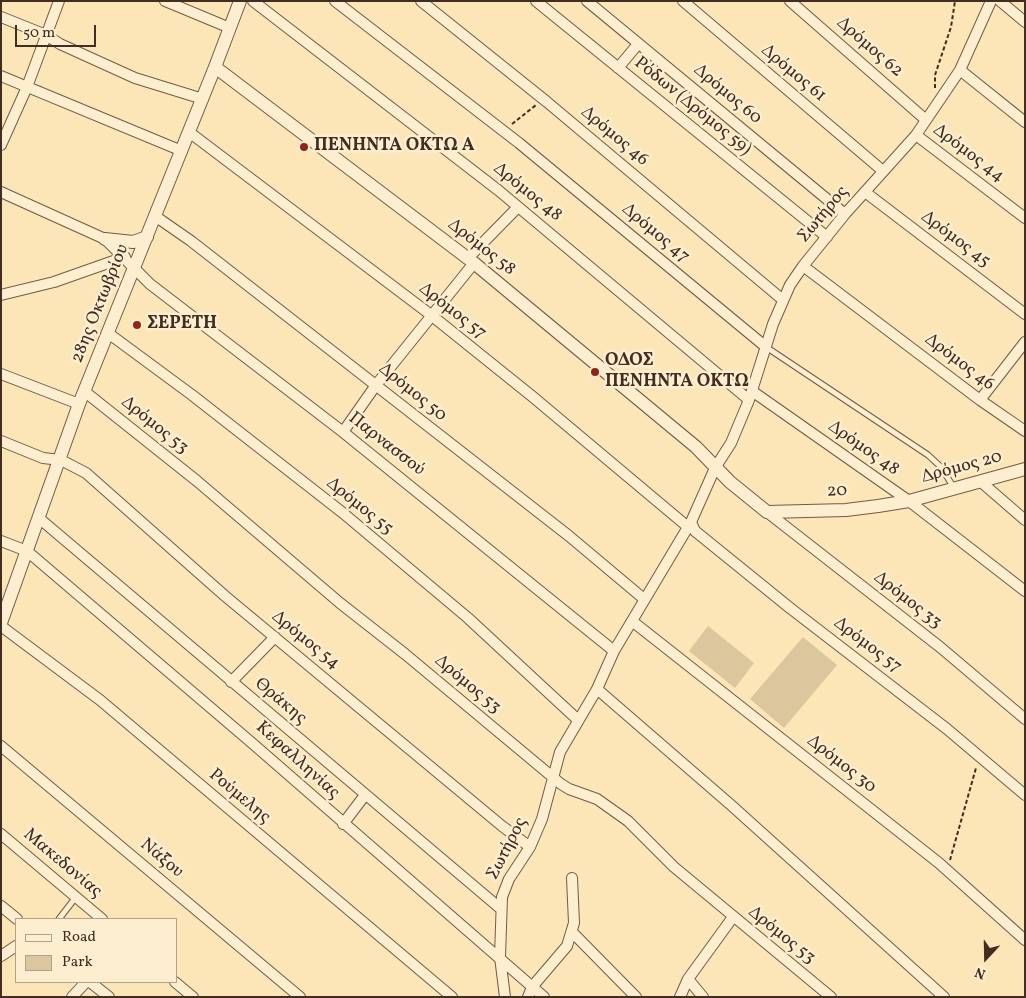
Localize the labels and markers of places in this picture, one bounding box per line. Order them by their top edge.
place label: ΠΕΝΗΝΤΑ ΟΚΤΩ Α [314,136,474,158]
marker: ΠΕΝΗΝΤΑ ΟΚΤΩ Α [298,141,310,153]
place label: ΣΕΡΕΤΗ [147,314,217,336]
marker: ΣΕΡΕΤΗ [131,319,143,331]
place label: ΟΔΟΣ ΠΕΝΗΝΤΑ ΟΚΤΩ [605,351,749,394]
marker: ΟΔΟΣ ΠΕΝΗΝΤΑ ΟΚΤΩ [589,366,601,378]

